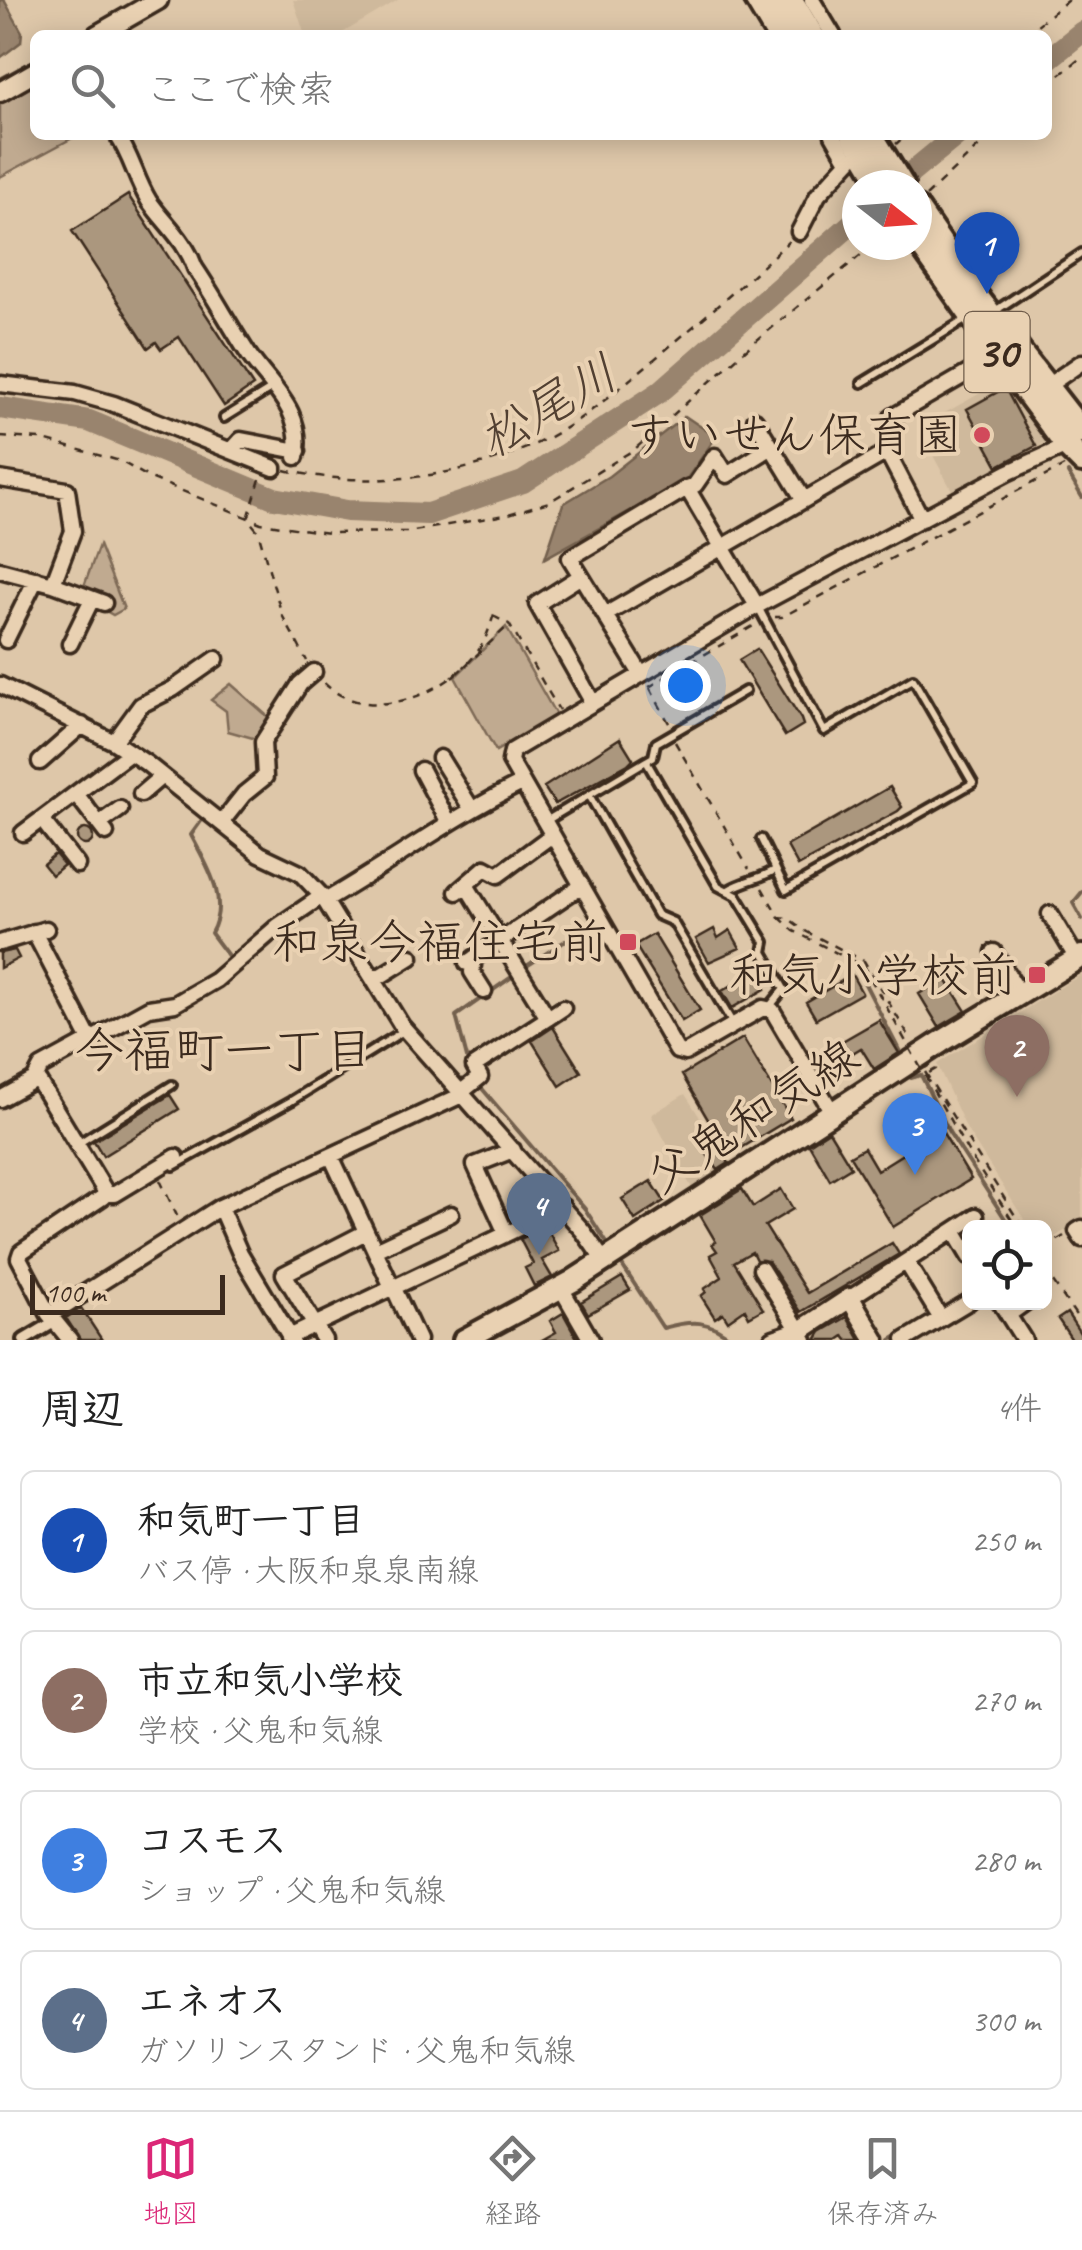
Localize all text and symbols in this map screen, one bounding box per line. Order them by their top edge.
search box [30,30,1052,140]
icon: search [65,58,120,113]
text: ここで検索 [145,66,335,113]
north arrow [842,170,932,260]
pin: 1 [954,212,1020,294]
road number: 30 [964,312,1030,392]
water label: 松尾川 [467,341,629,471]
place label: すいせん保育園 [626,405,962,465]
marker: すいせん保育園 [971,424,993,446]
your location [660,660,711,711]
place label: 和泉今福住宅前 [272,912,608,972]
marker: 和泉今福住宅前 [617,931,639,953]
place label: 和気小学校前 [729,945,1017,1005]
marker: 和気小学校前 [1026,964,1048,986]
pin: 2 [984,1014,1050,1097]
district label: 今福町一丁目 [74,1019,374,1082]
street label: 父鬼和気線 [636,1025,870,1207]
pin: 3 [882,1092,948,1175]
pin: 4 [506,1172,572,1255]
map controls [962,1220,1052,1310]
button: locate [962,1220,1052,1310]
scale bar [30,1270,225,1314]
text: 100 m [45,1275,105,1310]
text: 周辺 [40,1383,124,1436]
text: 4件 [996,1388,1042,1429]
text: 和気町一丁目 [137,1497,365,1544]
text: 1 [67,1520,82,1561]
text: 250 m [971,1520,1040,1561]
text: バス停 · 大阪和泉泉南線 [137,1550,478,1591]
text: 市立和気小学校 [137,1657,403,1704]
text: 2 [67,1680,82,1721]
text: 270 m [971,1680,1040,1721]
text: 学校 · 父鬼和気線 [137,1710,382,1751]
text: コスモス [137,1817,287,1864]
text: 3 [67,1840,82,1881]
text: 280 m [971,1840,1040,1881]
text: ショップ · 父鬼和気線 [137,1870,445,1911]
text: エネオス [137,1977,287,2024]
text: 4 [67,2000,82,2041]
text: 300 m [971,2000,1040,2041]
text: ガソリンスタンド · 父鬼和気線 [137,2030,575,2071]
tab: 地図 [143,2131,199,2231]
tab: 経路 [485,2131,541,2231]
tab: 保存済み [827,2131,939,2231]

